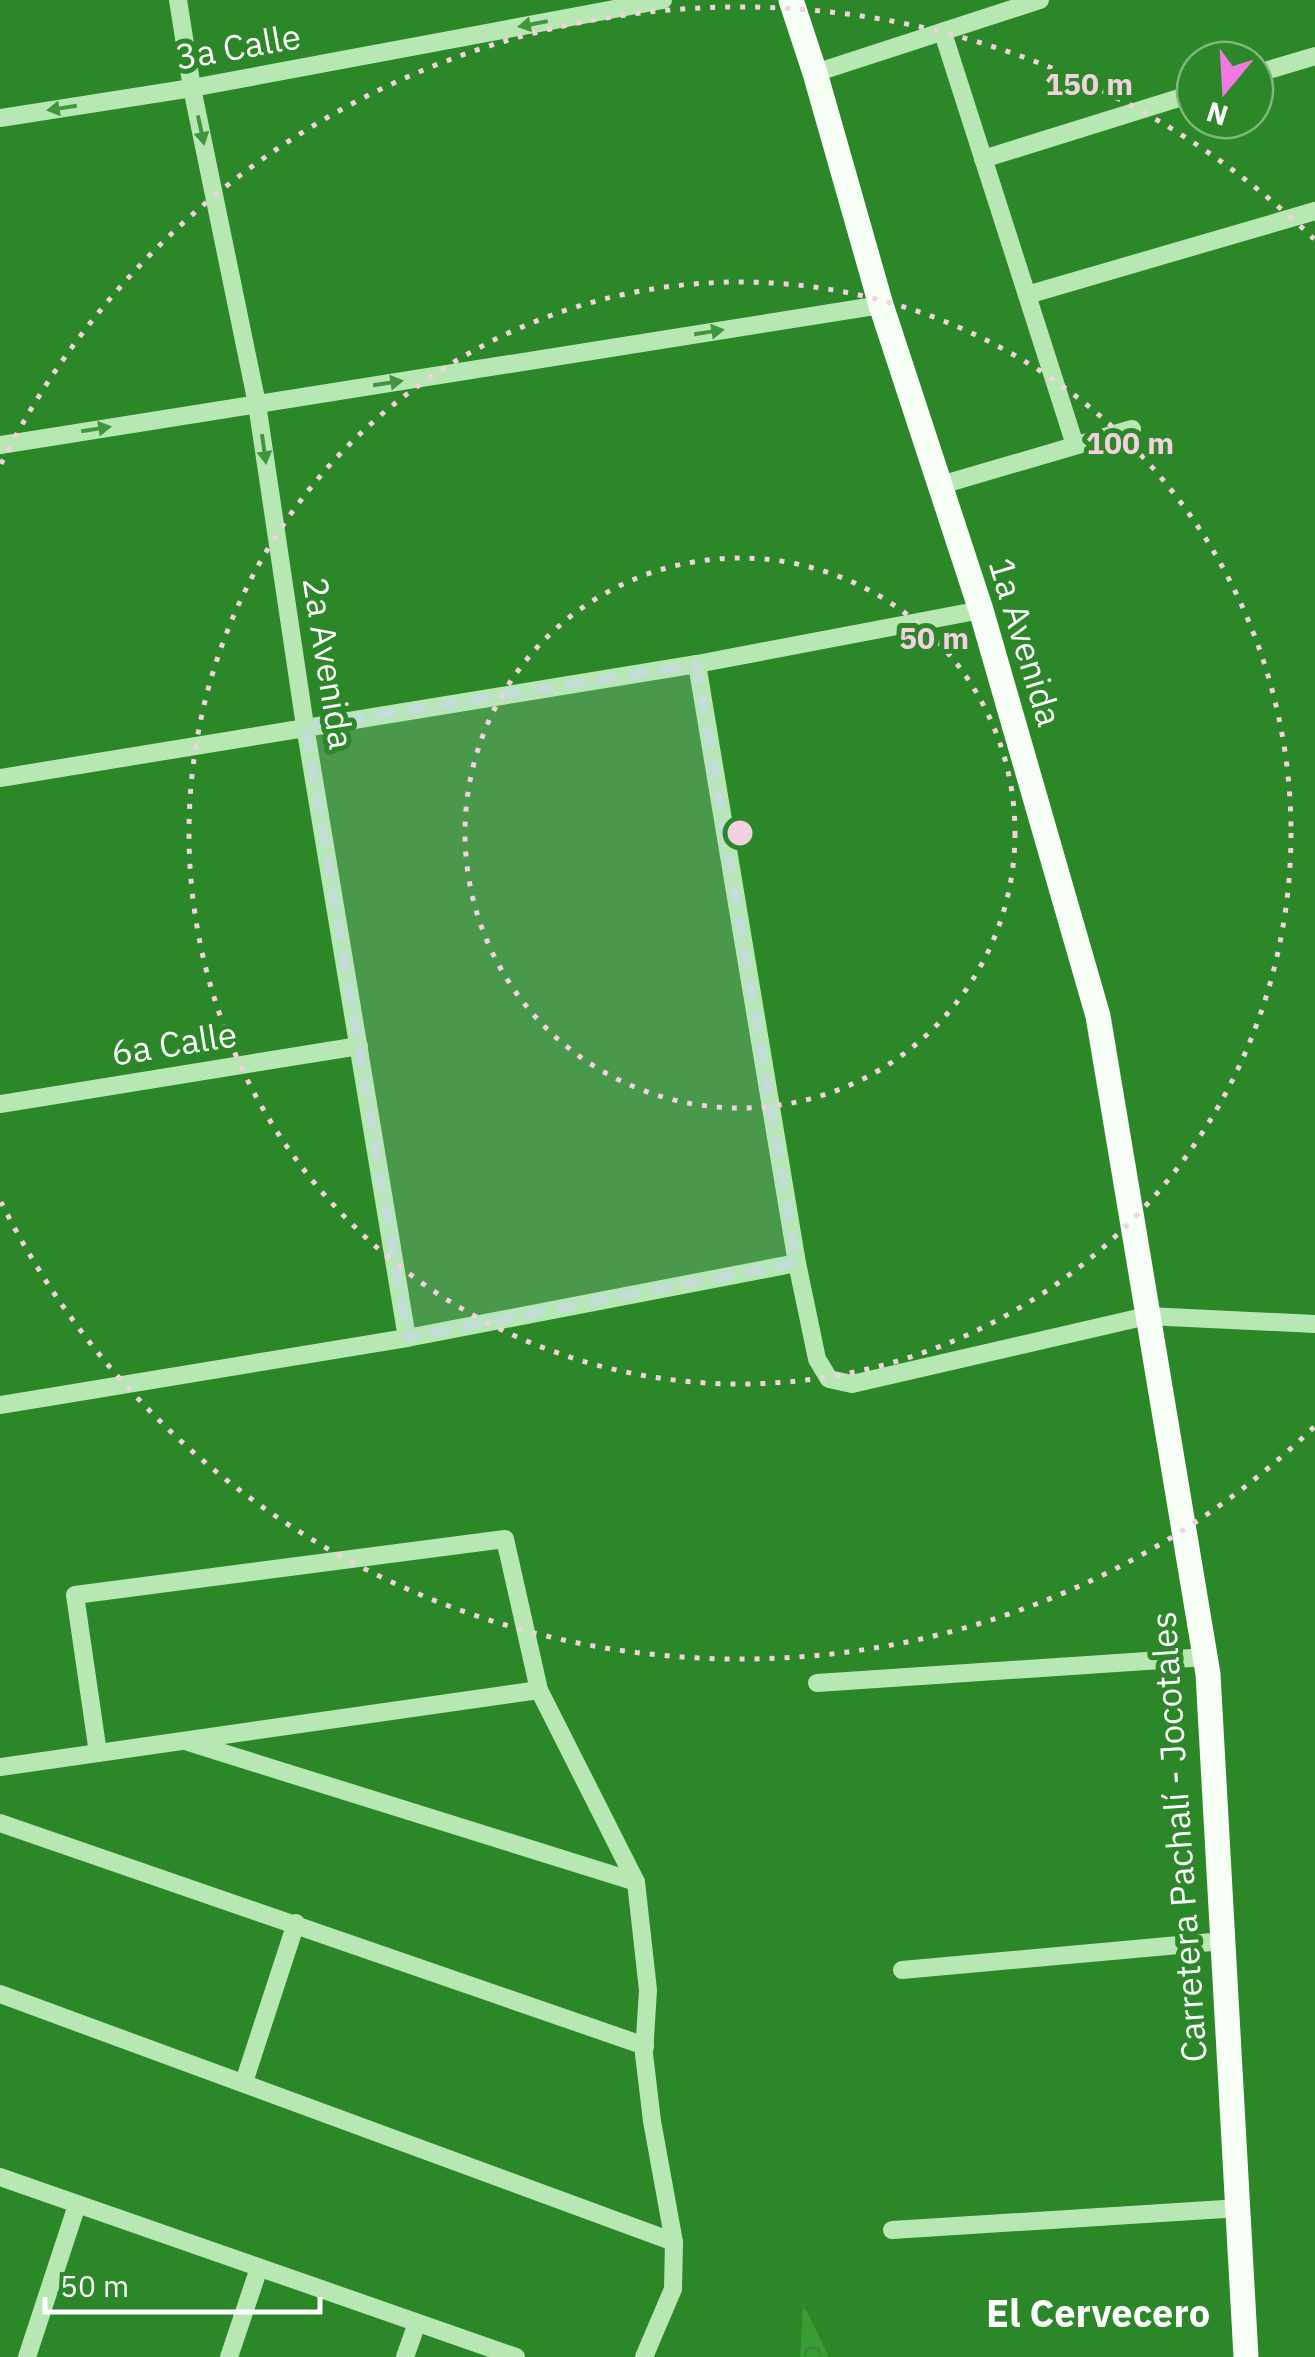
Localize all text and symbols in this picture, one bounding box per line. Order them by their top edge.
street label: 3a Calle [172,12,304,80]
one-way arrow [517,17,548,32]
north arrow [1175,40,1275,140]
text: 150 m [1045,64,1133,103]
text: N [1202,94,1232,135]
one-way arrow [45,101,77,117]
one-way arrow [194,115,210,146]
one-way arrow [694,324,726,339]
one-way arrow [373,375,405,390]
one-way arrow [81,421,113,437]
text: 100 m [1086,423,1174,462]
one-way arrow [257,434,273,465]
street label: 1a Avenida [979,552,1073,732]
street label: 2a Avenida [293,574,365,752]
text: 50 m [899,618,969,657]
centre of rings [722,815,758,851]
street label: 6a Calle [108,1010,240,1076]
street label: Carretera Pachalí - Jocotales [1139,1610,1217,2064]
scale bar [45,2252,320,2314]
text: 50 m [60,2266,129,2305]
district label: El Cervecero [986,2288,1210,2337]

